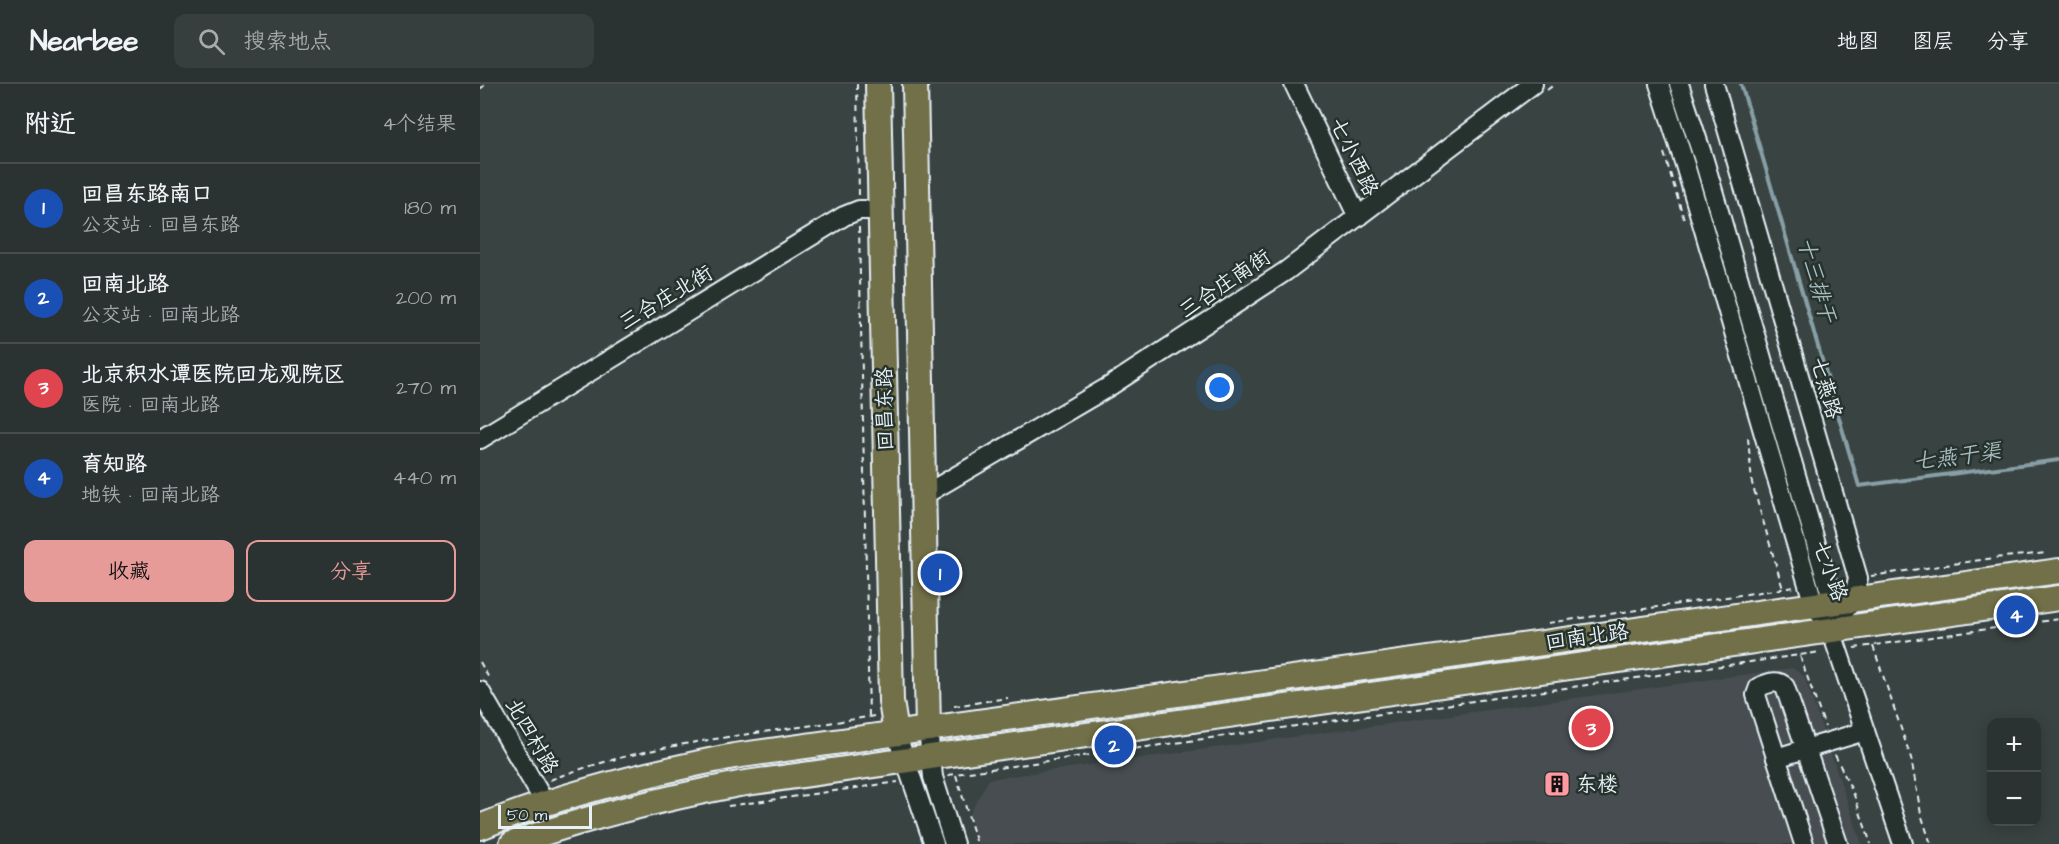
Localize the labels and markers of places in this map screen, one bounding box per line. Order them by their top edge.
pin: 1 [920,550,960,596]
pin: 4 [1996,592,2036,638]
pin: 3 [1572,706,1610,750]
pin: 2 [1094,722,1134,768]
building icon: 东楼 [1542,769,1572,799]
place label: 东楼 [1576,770,1618,799]

